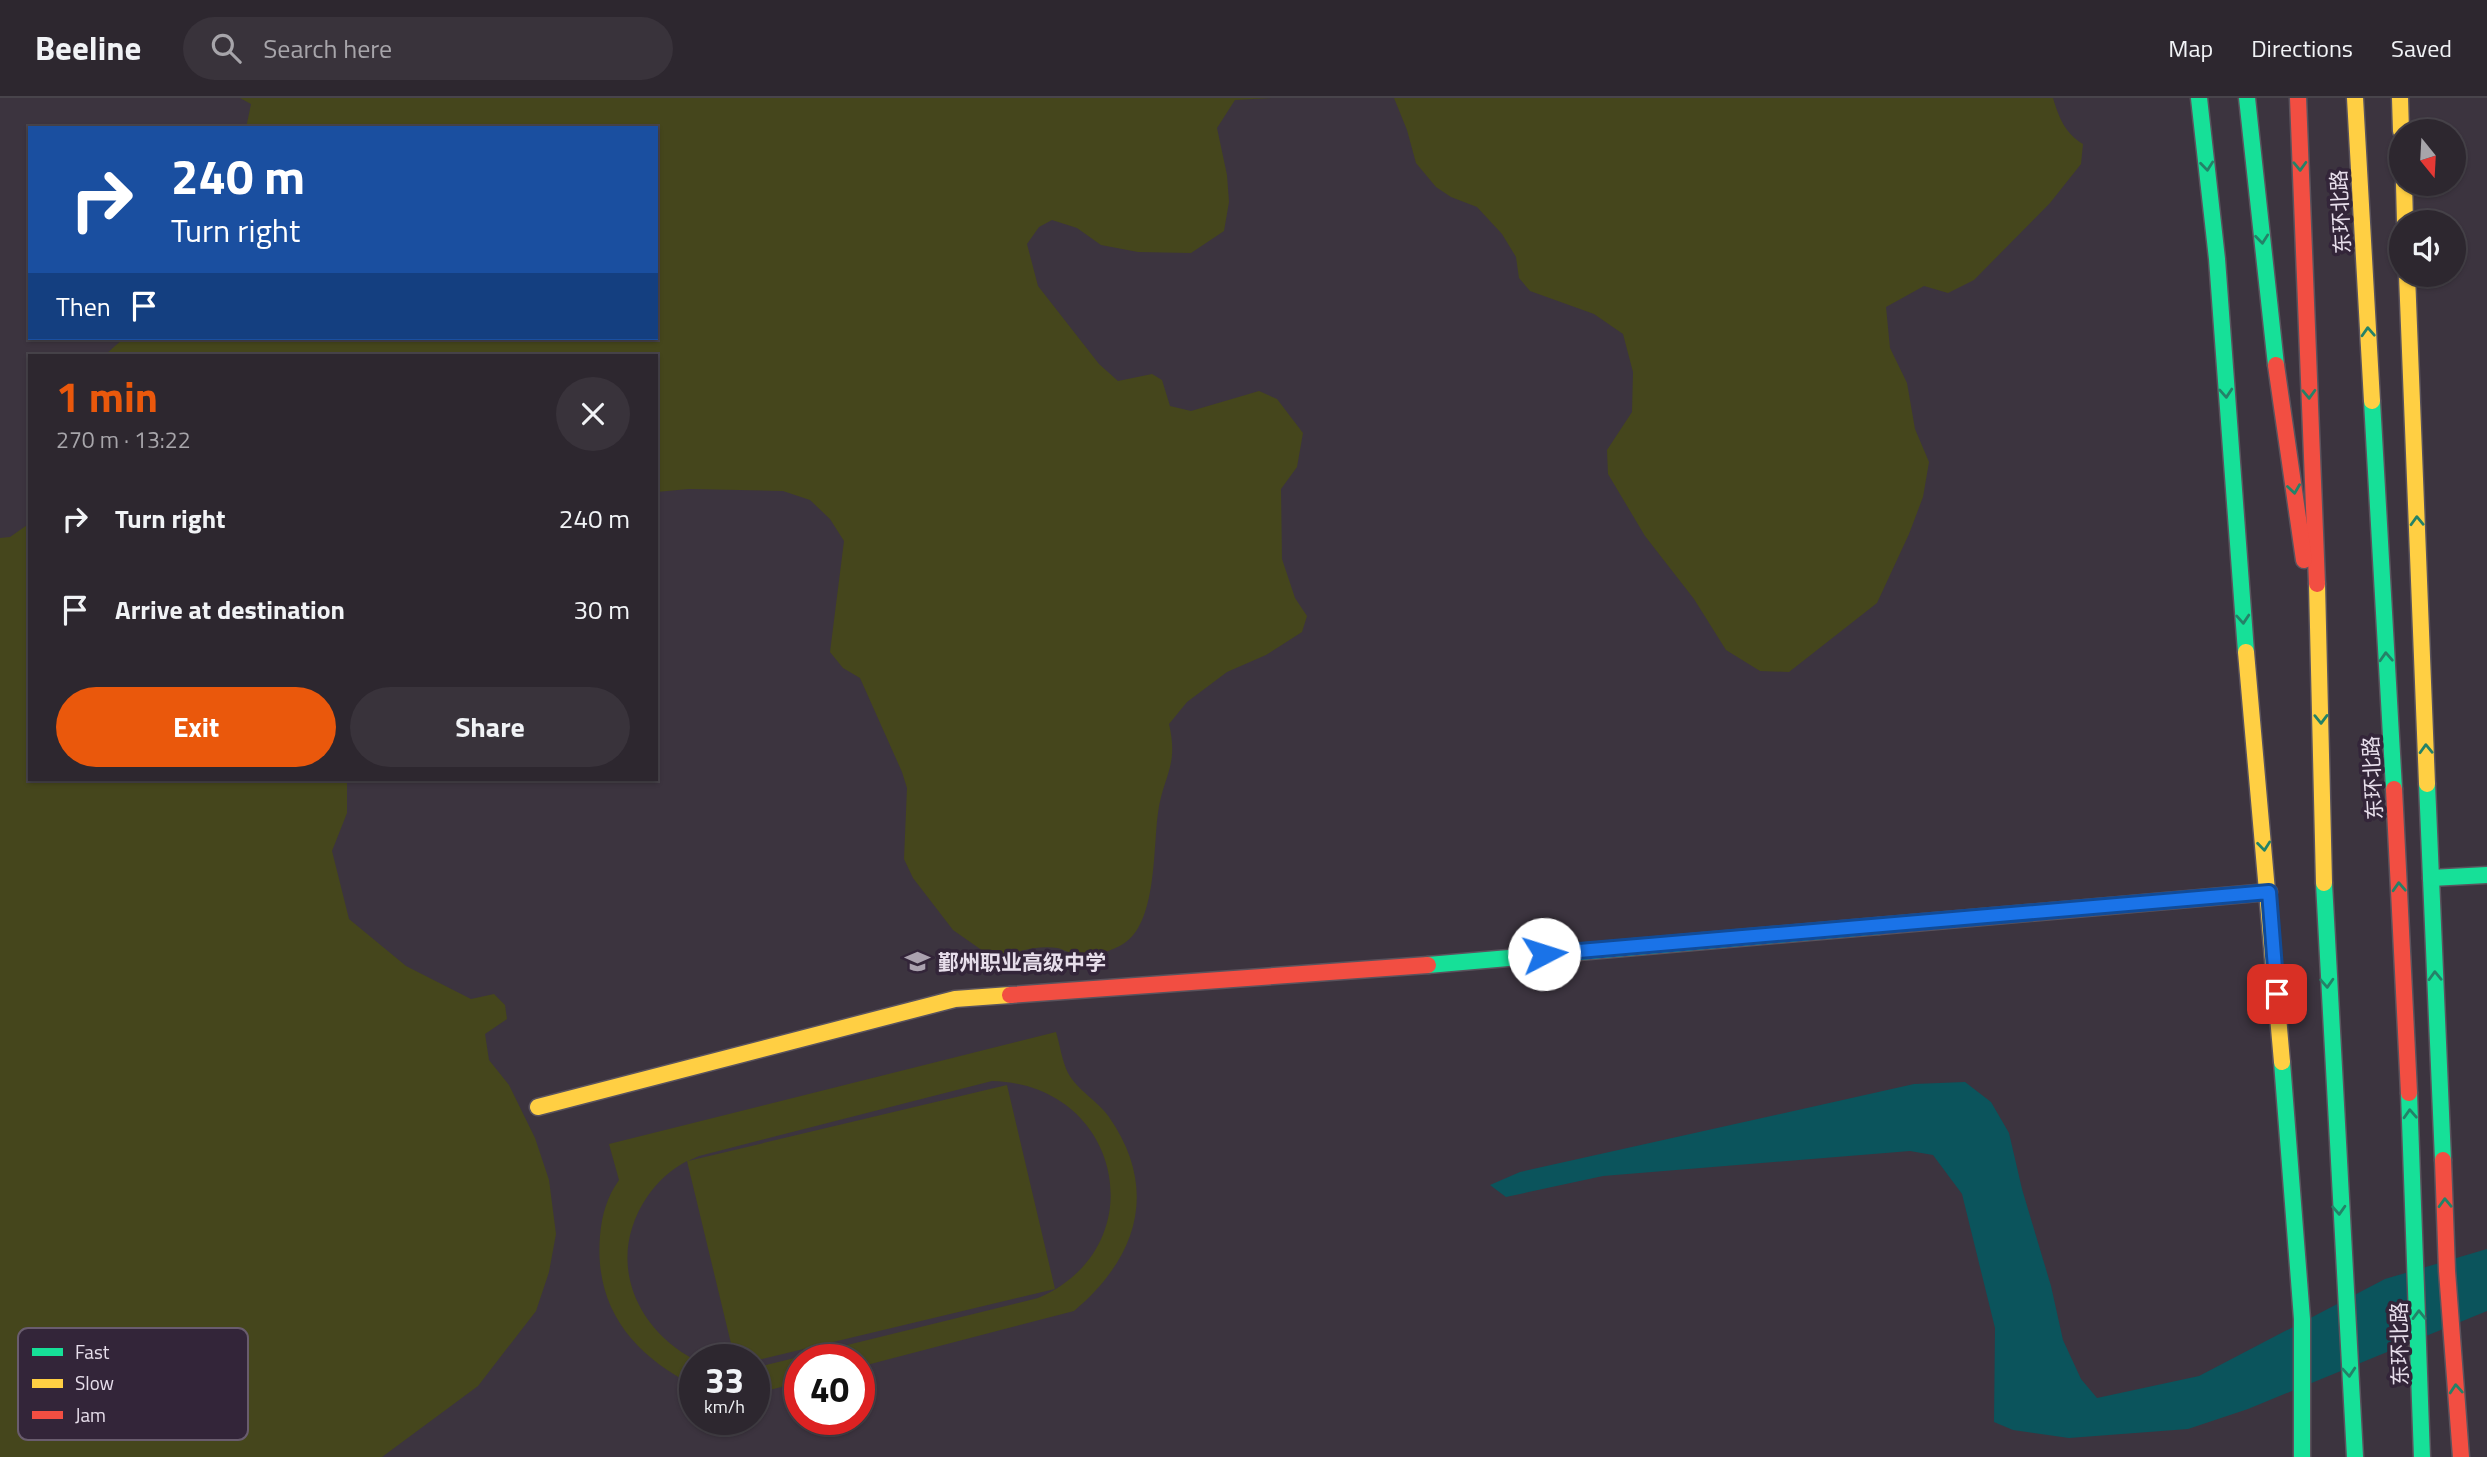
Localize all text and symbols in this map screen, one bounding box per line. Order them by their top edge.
search box [183,17,673,80]
text: Beeline [35,23,141,73]
icon: search [207,29,245,67]
text: Search here [263,29,392,68]
text: Map [2168,30,2213,66]
text: Directions [2251,30,2353,66]
text: Saved [2391,30,2452,66]
north arrow [2389,119,2466,196]
map controls [2389,119,2466,287]
text: 240 m [171,138,305,213]
icon: right [56,154,147,245]
one-way arrow [2199,160,2214,172]
one-way arrow [2292,161,2307,172]
street label: 东环北路 [2322,169,2358,255]
text: Turn right [171,206,300,254]
button: sound [2389,210,2466,287]
one-way arrow [2255,233,2270,245]
text: Then [56,287,111,326]
icon: arrive [125,287,163,325]
one-way arrow [2360,327,2375,338]
text: 1 min [56,364,158,428]
button: close [556,377,630,451]
one-way arrow [2218,387,2233,398]
one-way arrow [2302,388,2317,399]
text: 270 m · 13:22 [56,422,191,457]
one-way arrow [2286,483,2301,495]
text: Turn right [115,499,226,538]
text: 240 m [559,499,630,538]
icon: right [56,500,94,538]
one-way arrow [2409,516,2424,527]
text: Arrive at destination [115,590,345,629]
text: 30 m [573,590,630,629]
icon: arrive [56,591,94,629]
one-way arrow [2235,614,2250,625]
one-way arrow [2379,651,2394,662]
button: Exit [56,687,336,767]
button: Share [350,687,630,767]
one-way arrow [2314,714,2329,725]
street label: 东环北路 [2354,735,2390,821]
one-way arrow [2418,743,2433,754]
one-way arrow [2257,840,2272,852]
one-way arrow [2392,881,2407,892]
position arrow [1507,917,1581,991]
place label: 鄞州职业高级中学 [938,946,1106,978]
school or university icon: 鄞州职业高级中学 [904,948,932,976]
pin [2247,964,2307,1024]
one-way arrow [2427,970,2442,981]
icon: arrive [2258,975,2296,1013]
one-way arrow [2320,978,2335,989]
one-way arrow [2403,1109,2418,1120]
one-way arrow [2437,1197,2452,1208]
one-way arrow [2332,1205,2347,1216]
street label: 东环北路 [2382,1302,2416,1386]
one-way arrow [2411,1310,2427,1320]
legend [18,1328,248,1440]
text: Fast [75,1337,110,1366]
speed limit sign: 40 [784,1344,875,1435]
text: 33 [705,1353,744,1407]
one-way arrow [2341,1367,2356,1378]
text: Slow [75,1368,114,1397]
one-way arrow [2449,1383,2464,1394]
text: km/h [704,1393,745,1420]
text: Jam [75,1400,106,1429]

